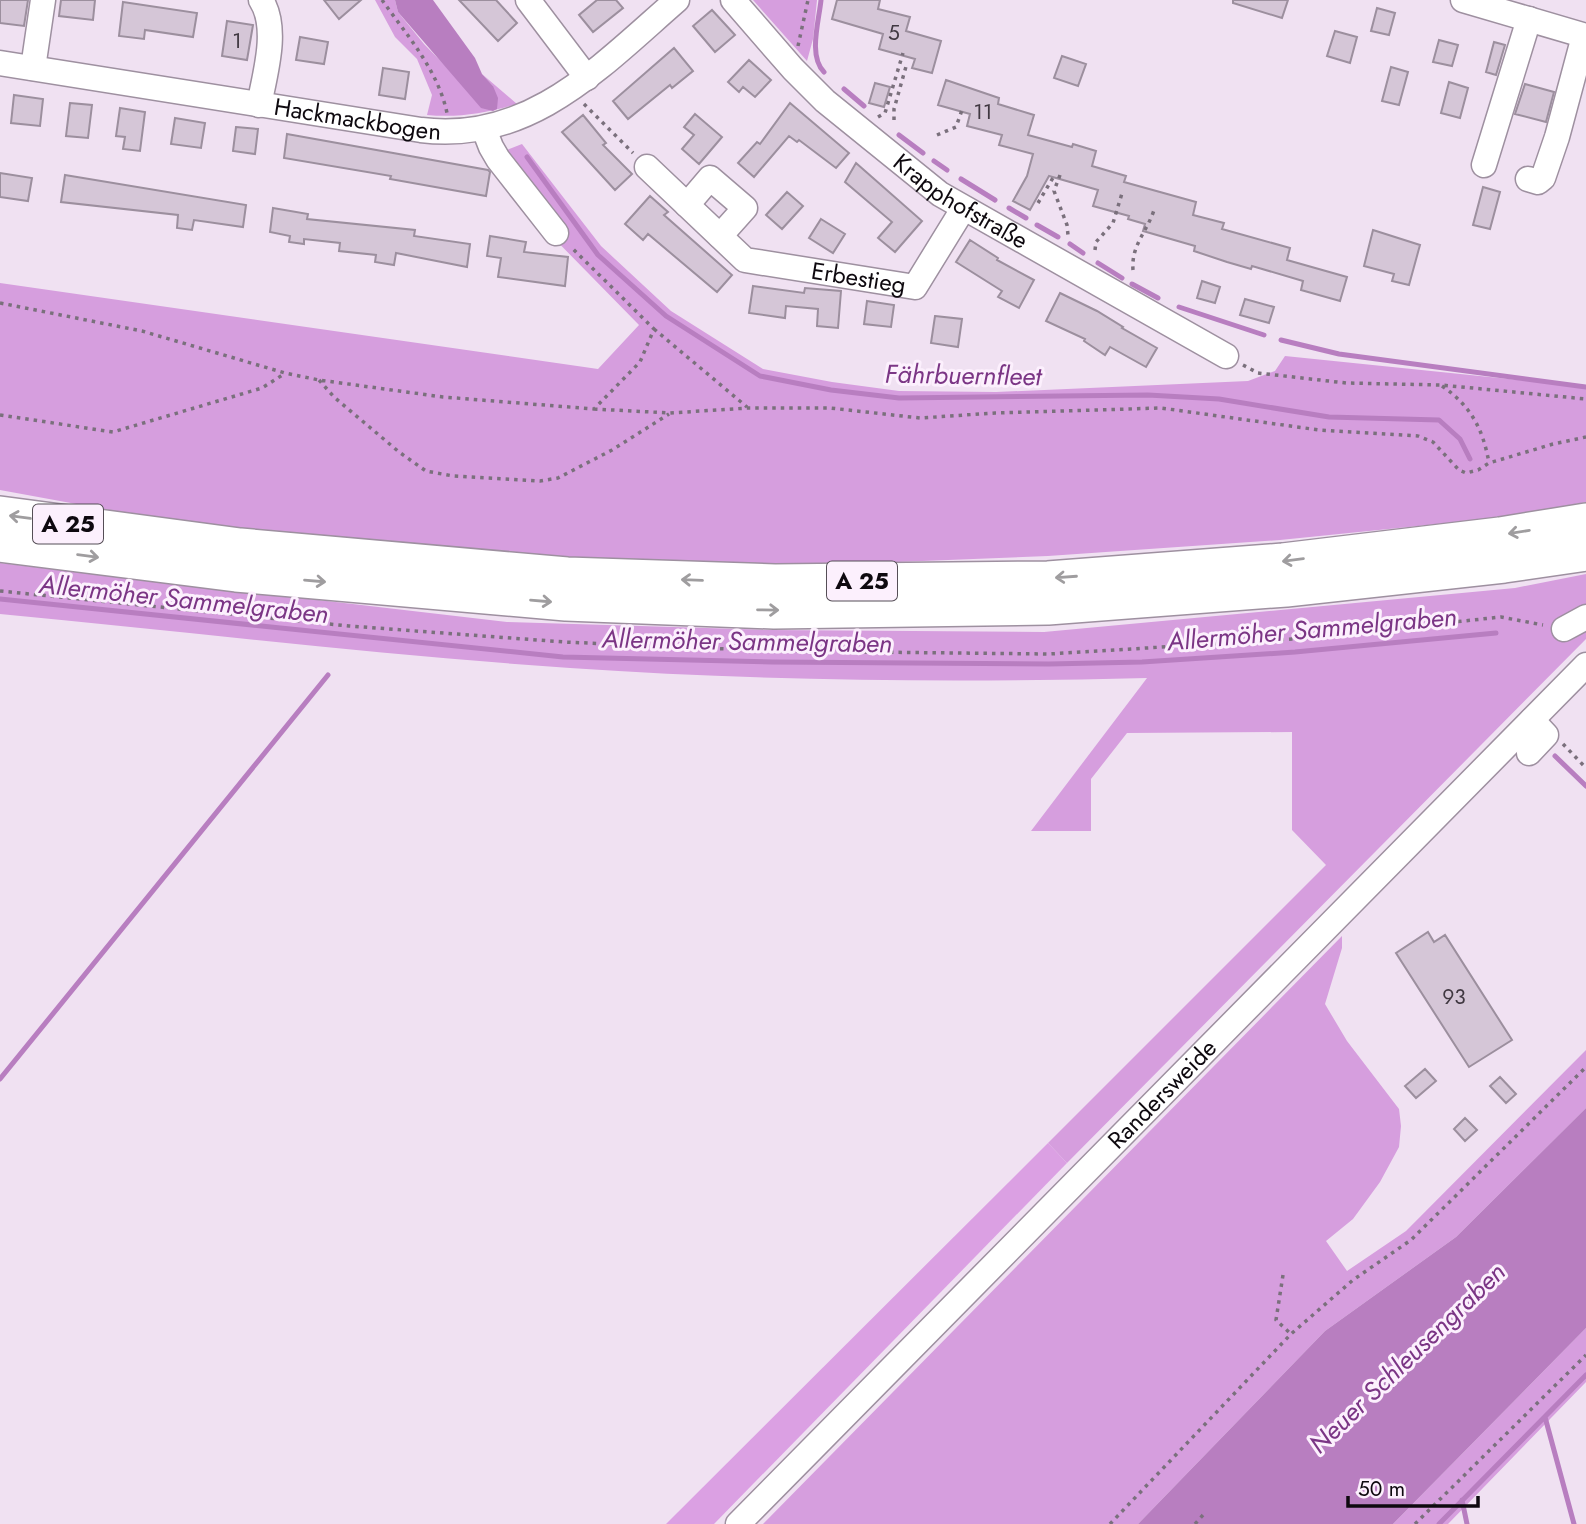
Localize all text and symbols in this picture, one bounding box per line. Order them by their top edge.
house number: 5 [888,18,900,48]
house number: 1 [232,26,242,56]
street label: Hackmackbogen [272,89,442,149]
house number: 11 [974,97,992,127]
street label: Krapphofstraße [886,145,1035,257]
street label: Erbestieg [809,253,908,302]
water label: Fährbuernfleet [884,355,1043,395]
road number: A 25 [33,504,103,544]
one-way arrow [9,510,32,523]
one-way arrow [1508,526,1531,539]
one-way arrow [77,549,99,562]
one-way arrow [1282,553,1305,566]
road number: A 25 [827,562,897,600]
water label: Allermöher Sammelgraben [37,565,330,633]
one-way arrow [1055,571,1078,584]
one-way arrow [680,573,703,586]
one-way arrow [303,575,325,588]
one-way arrow [529,595,552,608]
water label: Allermöher Sammelgraben [1165,597,1458,661]
one-way arrow [757,603,780,617]
water label: Allermöher Sammelgraben [600,619,893,663]
house number: 93 [1442,982,1466,1012]
street label: Randersweide [1100,1031,1224,1157]
water label: Neuer Schleusengraben [1300,1254,1514,1462]
scale bar [1348,1464,1478,1508]
text: 50 m [1358,1474,1405,1504]

